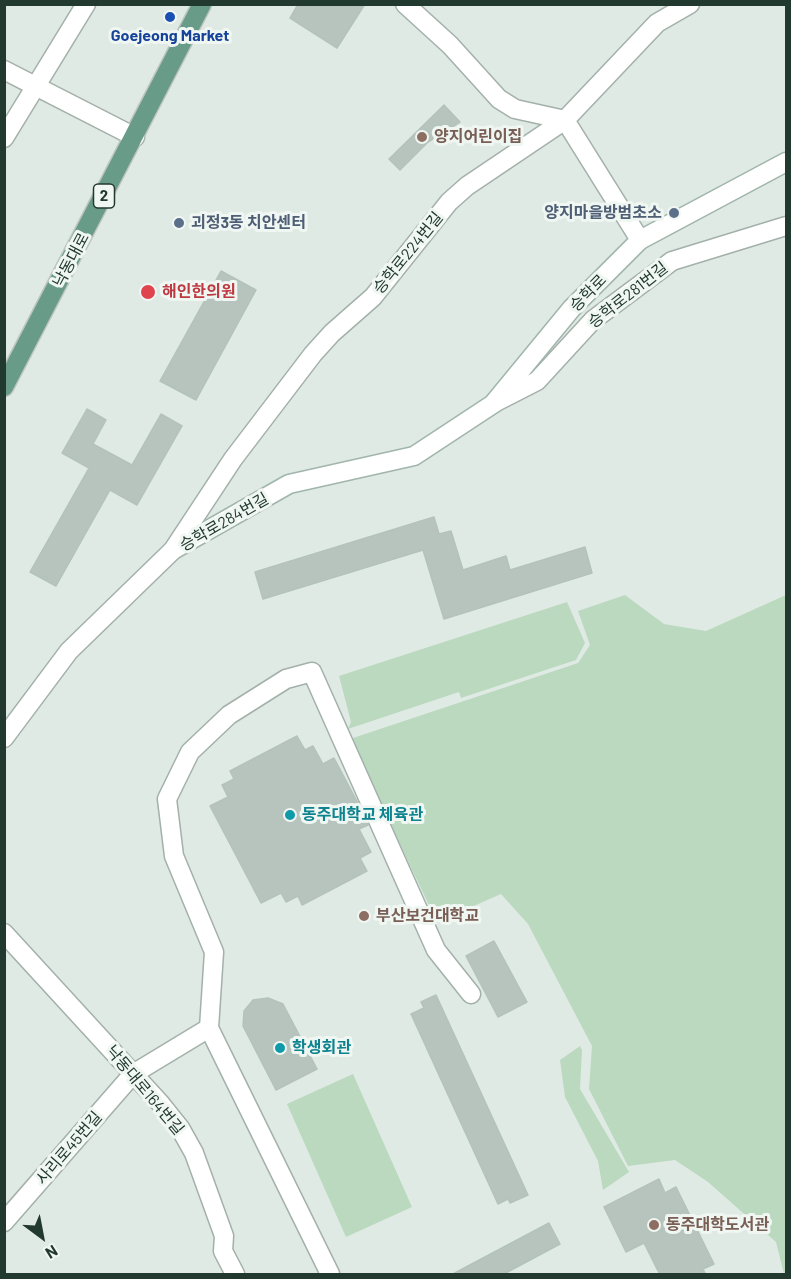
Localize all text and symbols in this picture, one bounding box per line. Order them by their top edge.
marker: Goejeong Market [163,10,177,24]
place label: Goejeong Market [111,26,229,46]
place label: 양지어린이집 [434,127,522,147]
marker: 양지어린이집 [415,130,429,144]
road number: 2 [94,184,114,208]
place label: 양지마을방범초소 [544,203,662,223]
marker: 양지마을방범초소 [667,206,681,220]
street label: 승학로224번길 [369,208,447,298]
place label: 괴정3동 치안센터 [191,213,306,233]
marker: 괴정3동 치안센터 [172,216,186,230]
street label: 낙동대로 [49,229,93,291]
street label: 승학로281번길 [584,258,672,332]
street label: 승학로 [566,270,610,316]
place label: 해인한의원 [162,282,236,302]
marker: 해인한의원 [139,283,157,301]
street label: 승학로284번길 [176,489,272,555]
place label: 동주대학교 체육관 [302,805,423,825]
marker: 동주대학교 체육관 [283,808,297,822]
place label: 부산보건대학교 [376,906,479,926]
marker: 부산보건대학교 [357,909,371,923]
place label: 학생회관 [292,1038,351,1058]
street label: 낙동대로164번길 [102,1041,188,1139]
marker: 학생회관 [273,1041,287,1055]
street label: 사리로45번길 [32,1107,106,1189]
north arrow [12,1207,72,1267]
place label: 동주대학도서관 [666,1215,769,1235]
marker: 동주대학도서관 [647,1218,661,1232]
text: N [42,1242,61,1264]

